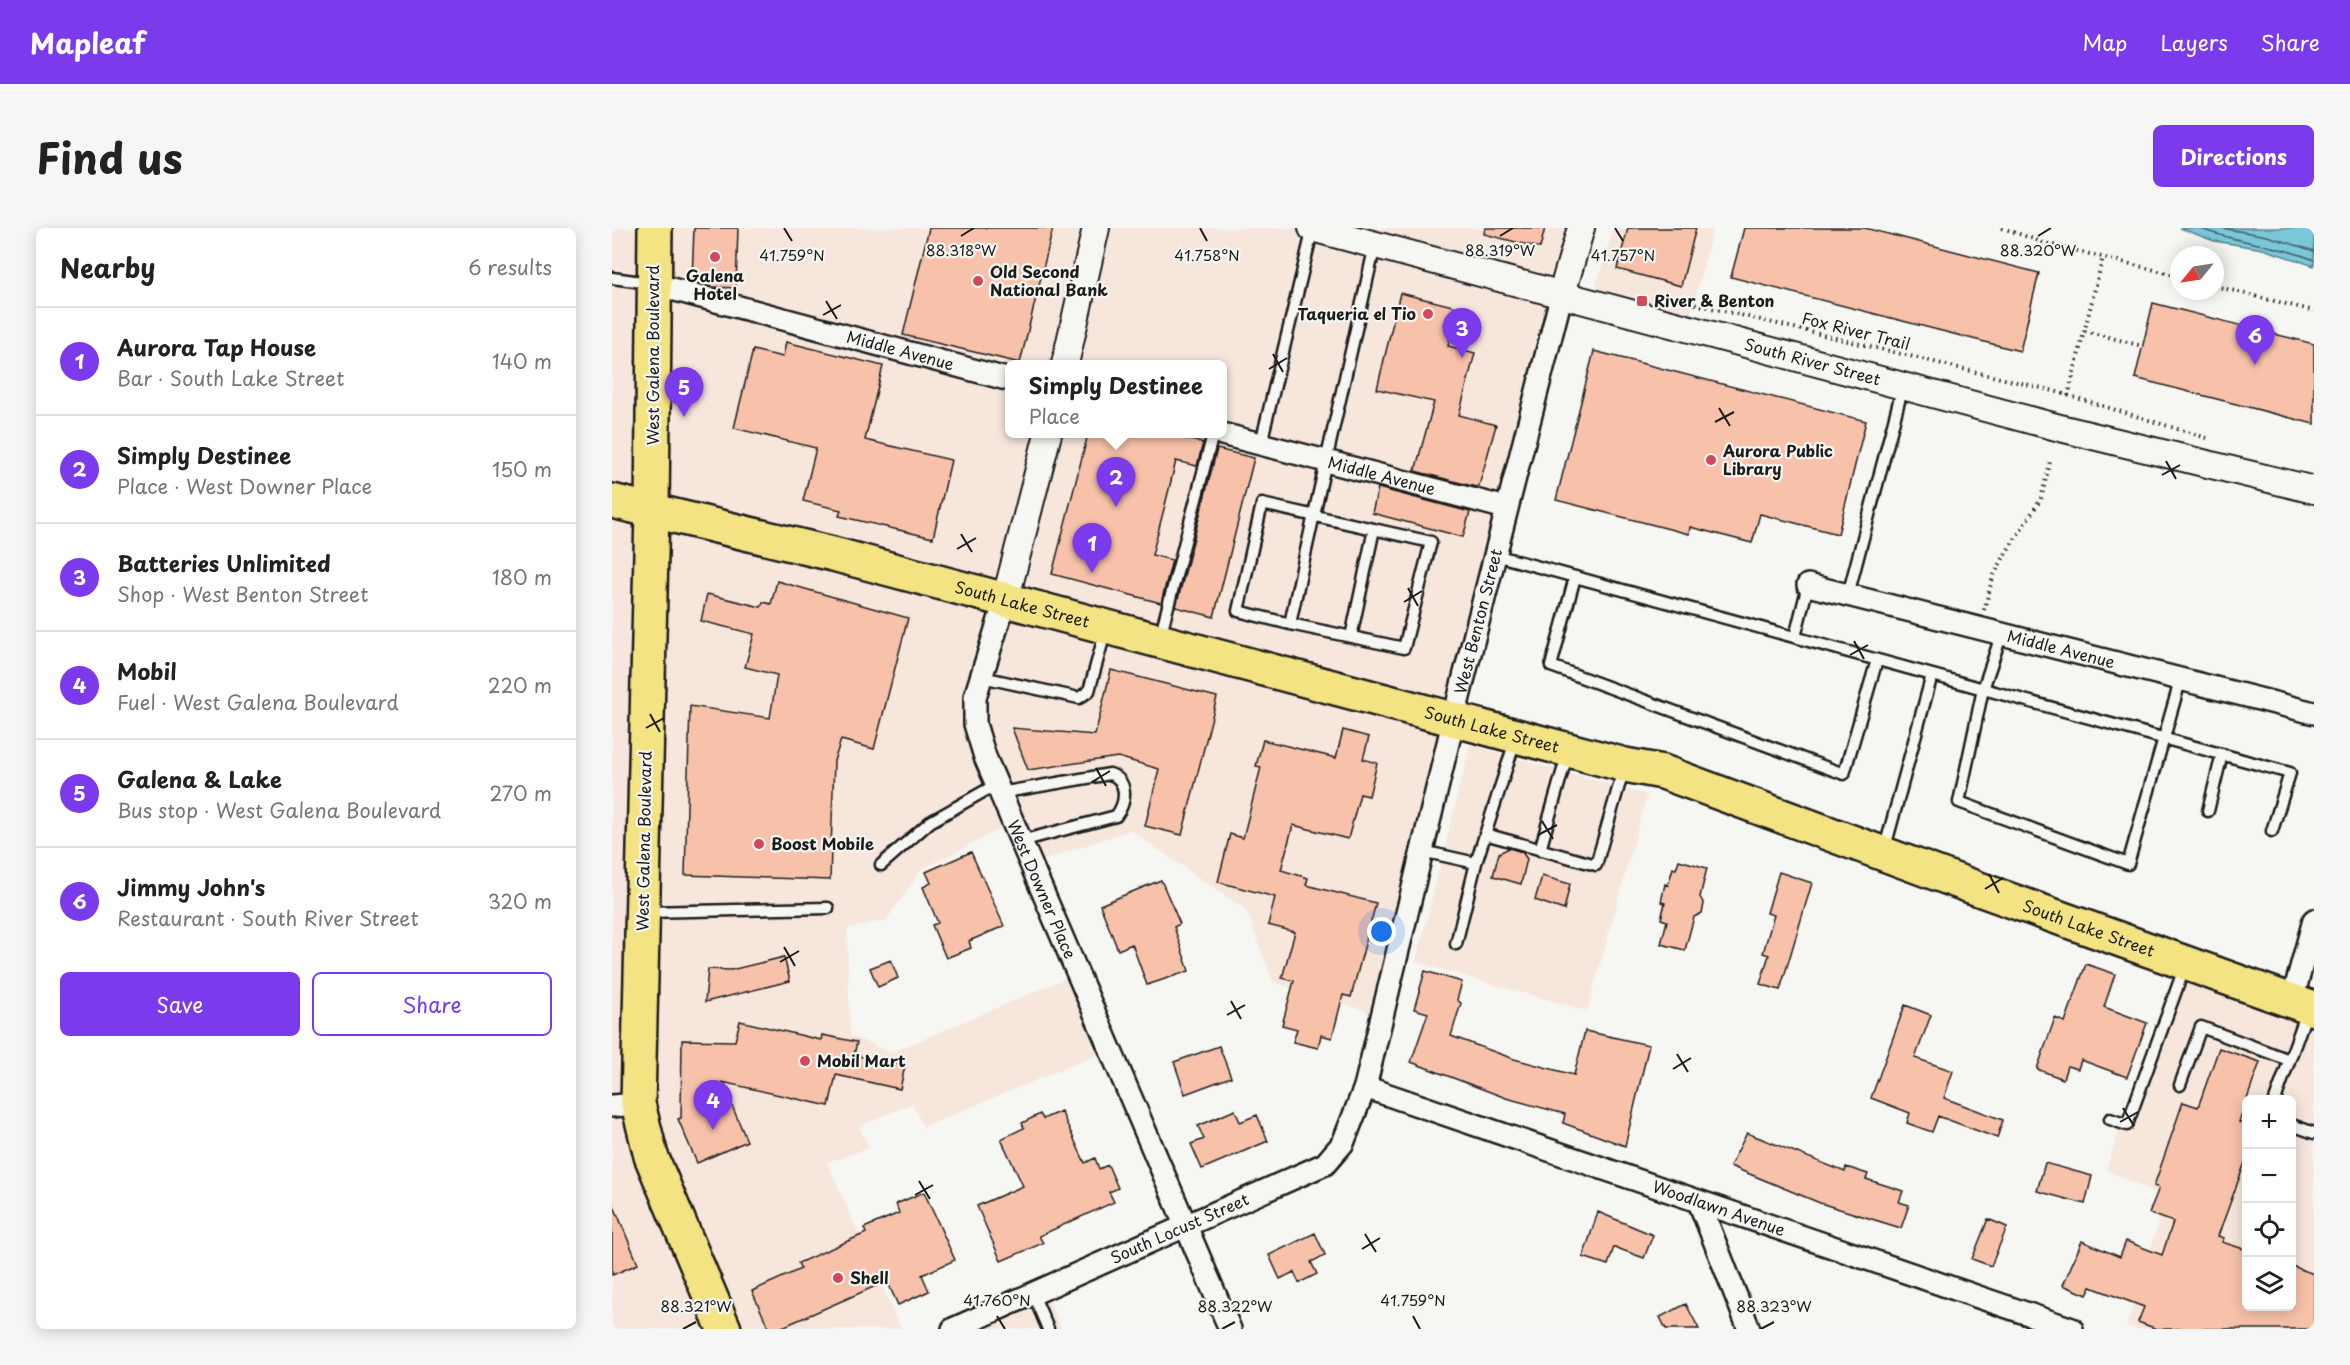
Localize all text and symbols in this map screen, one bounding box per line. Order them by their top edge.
text: Mapleaf [30,21,146,64]
text: Map [2083,26,2127,58]
text: Layers [2160,26,2228,58]
text: Share [2261,26,2320,58]
text: Find us [36,125,183,188]
button: Directions [2153,125,2314,187]
text: 88.318°W [926,238,997,261]
text: 88.319°W [1465,238,1536,261]
text: 88.320°W [2000,238,2077,261]
text: 41.759°N [759,243,825,266]
text: 41.758°N [1174,243,1240,266]
text: 41.757°N [1591,243,1655,266]
north arrow [2170,246,2224,300]
text: Nearby [60,248,155,287]
marker: Galena Hotel [708,250,722,264]
text: 6 results [468,252,552,282]
place label: Old Second National Bank [990,259,1108,301]
place label: Galena Hotel [686,263,744,305]
street label: West Galena Boulevard [640,265,664,445]
marker: Old Second National Bank [971,274,985,288]
place label: River & Benton [1654,288,1775,312]
marker: River & Benton [1635,294,1649,308]
place label: Taqueria el Tio [1298,301,1416,325]
street label: Fox River Trail [1799,305,1913,355]
marker: Taqueria el Tio [1421,307,1435,321]
pin: 3 [1442,308,1482,358]
pin: 6 [2236,316,2274,365]
street label: Middle Avenue [844,324,957,375]
text: Aurora Tap House [117,330,316,363]
street label: South River Street [1742,331,1884,391]
text: 1 [75,346,84,376]
text: 140 m [492,346,552,376]
popup [1005,360,1227,438]
text: Bar · South Lake Street [117,363,344,393]
pin: 5 [664,368,704,417]
text: Simply Destinee [1029,368,1203,401]
text: Place [1029,401,1080,431]
text: Simply Destinee [117,438,291,471]
place label: Aurora Public Library [1722,438,1833,480]
street label: Middle Avenue [1326,449,1439,500]
marker: Aurora Public Library [1704,453,1718,467]
text: 2 [72,454,87,484]
text: 150 m [492,454,552,484]
pin: 2 [1096,458,1136,507]
text: Place · West Downer Place [117,471,372,501]
pin: 1 [1072,524,1112,573]
text: Batteries Unlimited [117,546,331,579]
street label: West Benton Street [1447,546,1507,696]
text: 3 [73,562,86,592]
text: 180 m [492,562,552,592]
street label: South Lake Street [952,574,1093,633]
text: Shop · West Benton Street [117,579,368,609]
street label: Middle Avenue [2005,623,2118,673]
text: Mobil [117,654,177,687]
text: 4 [73,670,86,700]
text: 220 m [488,670,552,700]
text: Fuel · West Galena Boulevard [117,687,399,717]
street label: South Lake Street [1422,699,1562,758]
street label: West Galena Boulevard [629,750,657,931]
text: Galena & Lake [117,762,282,795]
text: 5 [73,778,86,808]
text: 270 m [489,778,552,808]
text: Bus stop · West Galena Boulevard [117,795,441,825]
street label: West Downer Place [1002,816,1083,962]
place label: Boost Mobile [771,831,874,855]
marker: Boost Mobile [752,837,766,851]
text: Jimmy John's [117,870,265,903]
text: 6 [72,886,87,916]
text: 320 m [488,886,552,916]
street label: South Lake Street [2020,893,2159,962]
text: Restaurant · South River Street [117,903,419,933]
your location [1367,917,1396,946]
button: Save [60,972,300,1036]
button: Share [312,972,552,1036]
place label: Mobil Mart [817,1048,906,1072]
marker: Mobil Mart [798,1054,812,1068]
pin: 4 [694,1080,732,1130]
map controls [2242,1095,2296,1311]
button: + [2242,1095,2296,1149]
button: − [2242,1149,2296,1203]
street label: Woodlawn Avenue [1650,1173,1789,1241]
street label: South Locust Street [1106,1186,1253,1269]
button: locate [2242,1203,2296,1257]
button: layers [2242,1257,2296,1311]
place label: Shell [850,1265,889,1289]
marker: Shell [831,1271,845,1285]
text: 41.760°N [963,1288,1031,1311]
text: 41.759°N [1380,1288,1446,1311]
text: 88.321°W [660,1294,732,1317]
text: 88.322°W [1198,1294,1273,1317]
text: 88.323°W [1736,1294,1812,1317]

